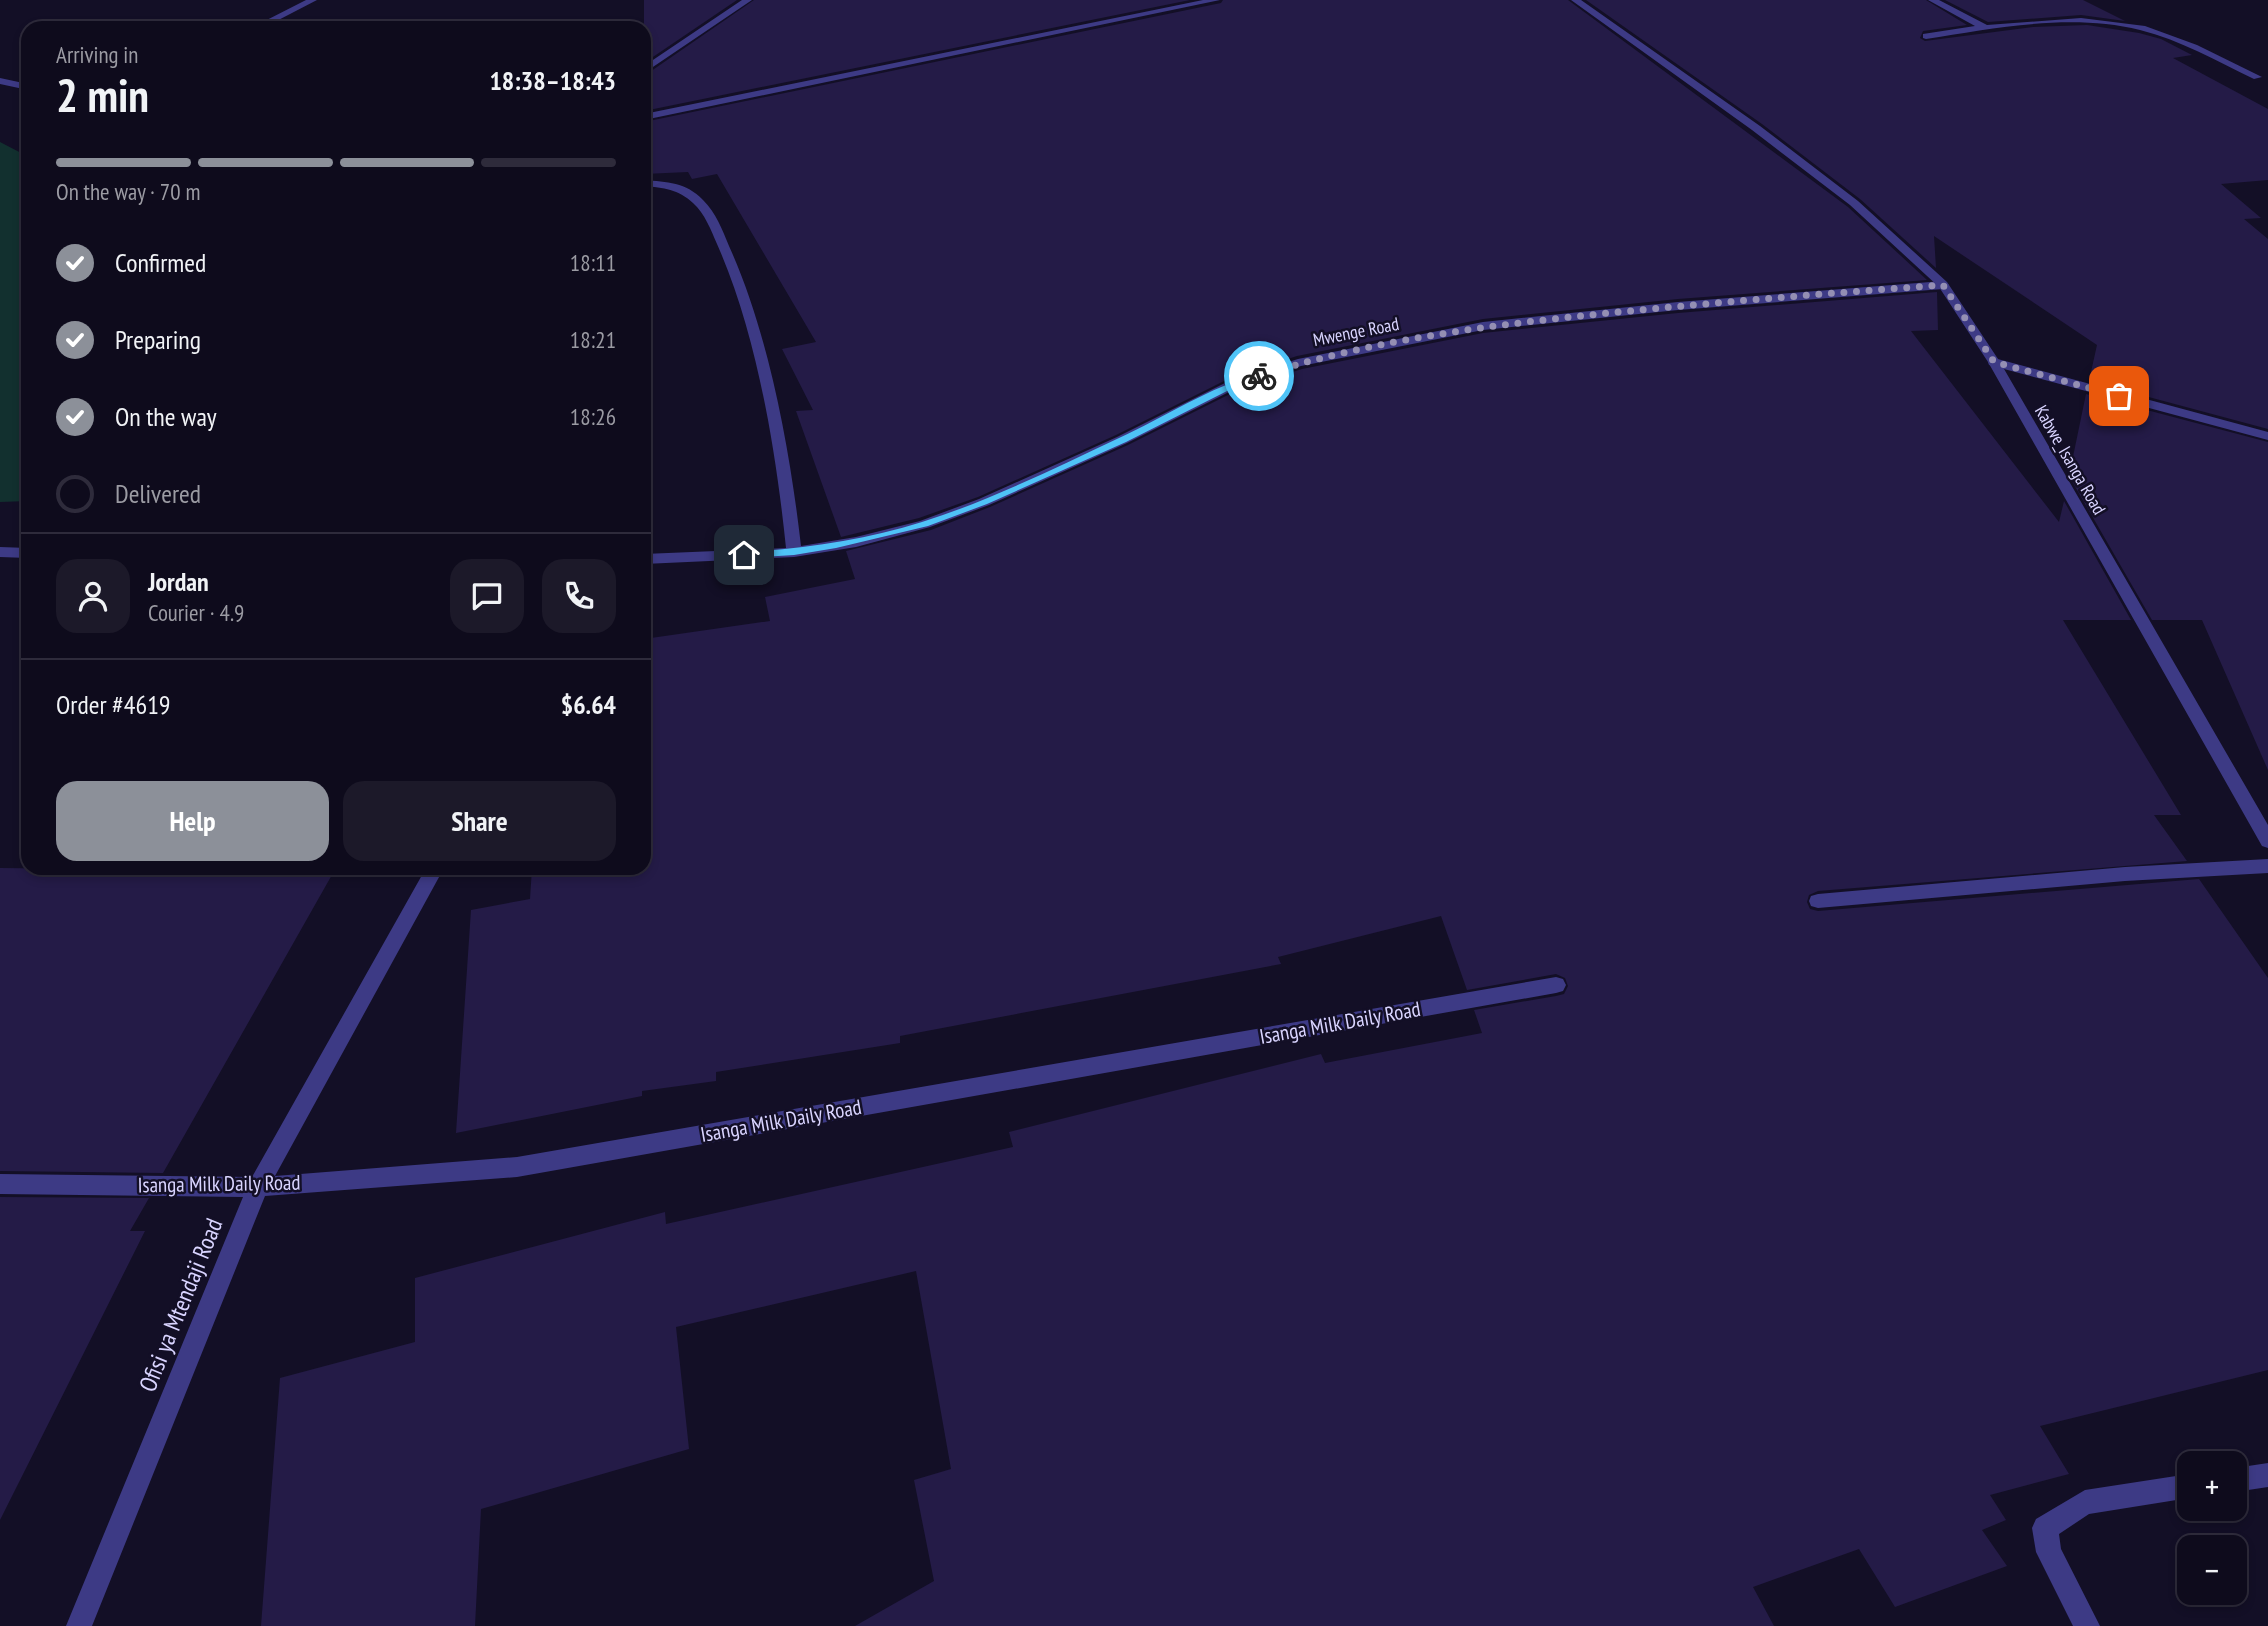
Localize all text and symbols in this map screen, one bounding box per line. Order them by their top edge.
text: Arriving in [56,40,138,69]
text: 18:38–18:43 [489,64,616,97]
text: 2 min [56,65,149,125]
text: On the way · 70 m [56,177,200,206]
icon: check [56,244,94,282]
text: Confirmed [115,246,206,279]
text: 18:11 [570,248,616,277]
street label: Mwenge Road [1311,312,1401,351]
icon: check [56,321,94,359]
text: Preparing [115,323,201,356]
text: 18:21 [570,325,616,354]
courier [1224,341,1294,411]
icon: bike [1240,357,1278,395]
pin [2089,366,2149,426]
icon: bag [2100,377,2138,415]
icon: check [56,398,94,436]
text: On the way [115,400,217,433]
street label: Kabwe_Isanga Road [2030,401,2111,518]
text: 18:26 [570,402,616,431]
text: Delivered [115,477,201,510]
pin [714,525,774,585]
icon: home [725,536,763,574]
button: person [56,559,130,633]
button: chat [450,559,524,633]
button: phone [542,559,616,633]
text: Jordan [148,565,209,598]
text: Courier · 4.9 [148,598,244,627]
text: Order #4619 [56,688,171,721]
text: $6.64 [561,688,616,721]
button: Help [56,781,329,861]
button: Share [343,781,616,861]
street label: Isanga Milk Daily Road [1257,995,1422,1050]
street label: Isanga Milk Daily Road [698,1093,863,1148]
street label: Isanga Milk Daily Road [137,1169,301,1198]
street label: Ofisi ya Mtendaji Road [132,1214,229,1396]
map controls [2177,1451,2247,1605]
button: + [2177,1451,2247,1521]
button: − [2177,1535,2247,1605]

